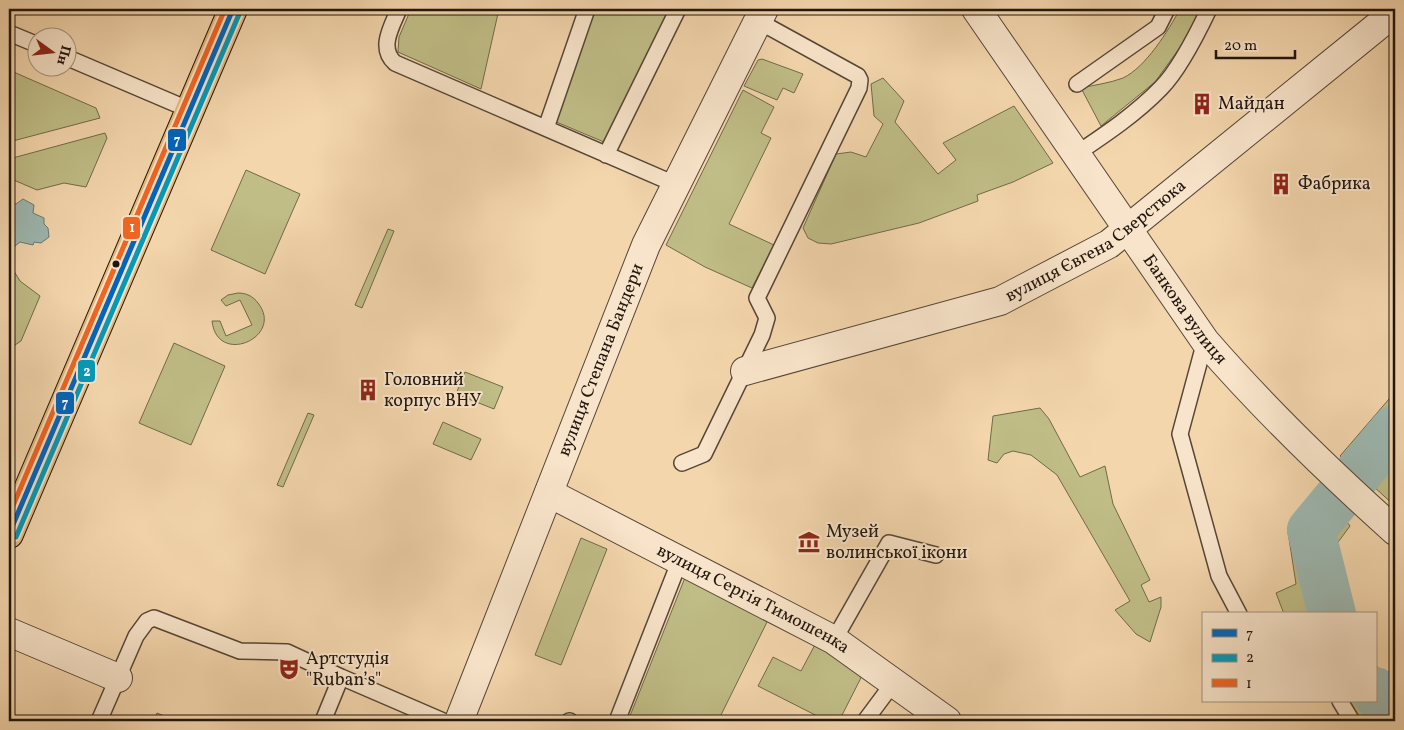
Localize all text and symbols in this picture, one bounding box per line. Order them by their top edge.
north arrow [28,28,78,78]
scale bar [1216,28,1295,60]
text: 20 m [1224,36,1257,57]
text: Пн [51,43,75,67]
building icon: Майдан [1189,91,1215,117]
place label: Майдан [1218,92,1285,117]
line badge: 7 [167,128,187,152]
text: 7 [174,132,181,151]
building icon: Фабрика [1268,171,1294,197]
place label: Фабрика [1298,172,1371,197]
street label: вулиця Євгена Сверстюка [1001,174,1192,309]
line badge: 1 [122,216,141,240]
text: 1 [129,219,135,238]
street label: Банкова вулиця [1136,249,1233,370]
unlabelled marker [111,259,121,269]
street label: вулиця Степана Бандери [552,260,650,460]
line badge: 2 [77,359,96,383]
text: 2 [83,363,91,382]
place label: Головний корпус ВНУ [384,368,481,414]
building icon: Головний корпус ВНУ [355,377,381,403]
line badge: 7 [55,391,75,415]
text: 7 [62,395,69,414]
place label: Музей волинської ікони [826,520,967,566]
museum icon: Музей волинської ікони [796,529,822,555]
street label: вулиця Сергія Тимошенка [652,538,855,660]
legend [1202,612,1376,702]
text: 7 [1246,624,1253,645]
place label: Артстудія "Ruban’s" [306,647,389,693]
text: 2 [1246,648,1254,669]
theatre icon: Артстудія "Ruban’s" [276,656,302,682]
text: 1 [1246,674,1252,695]

